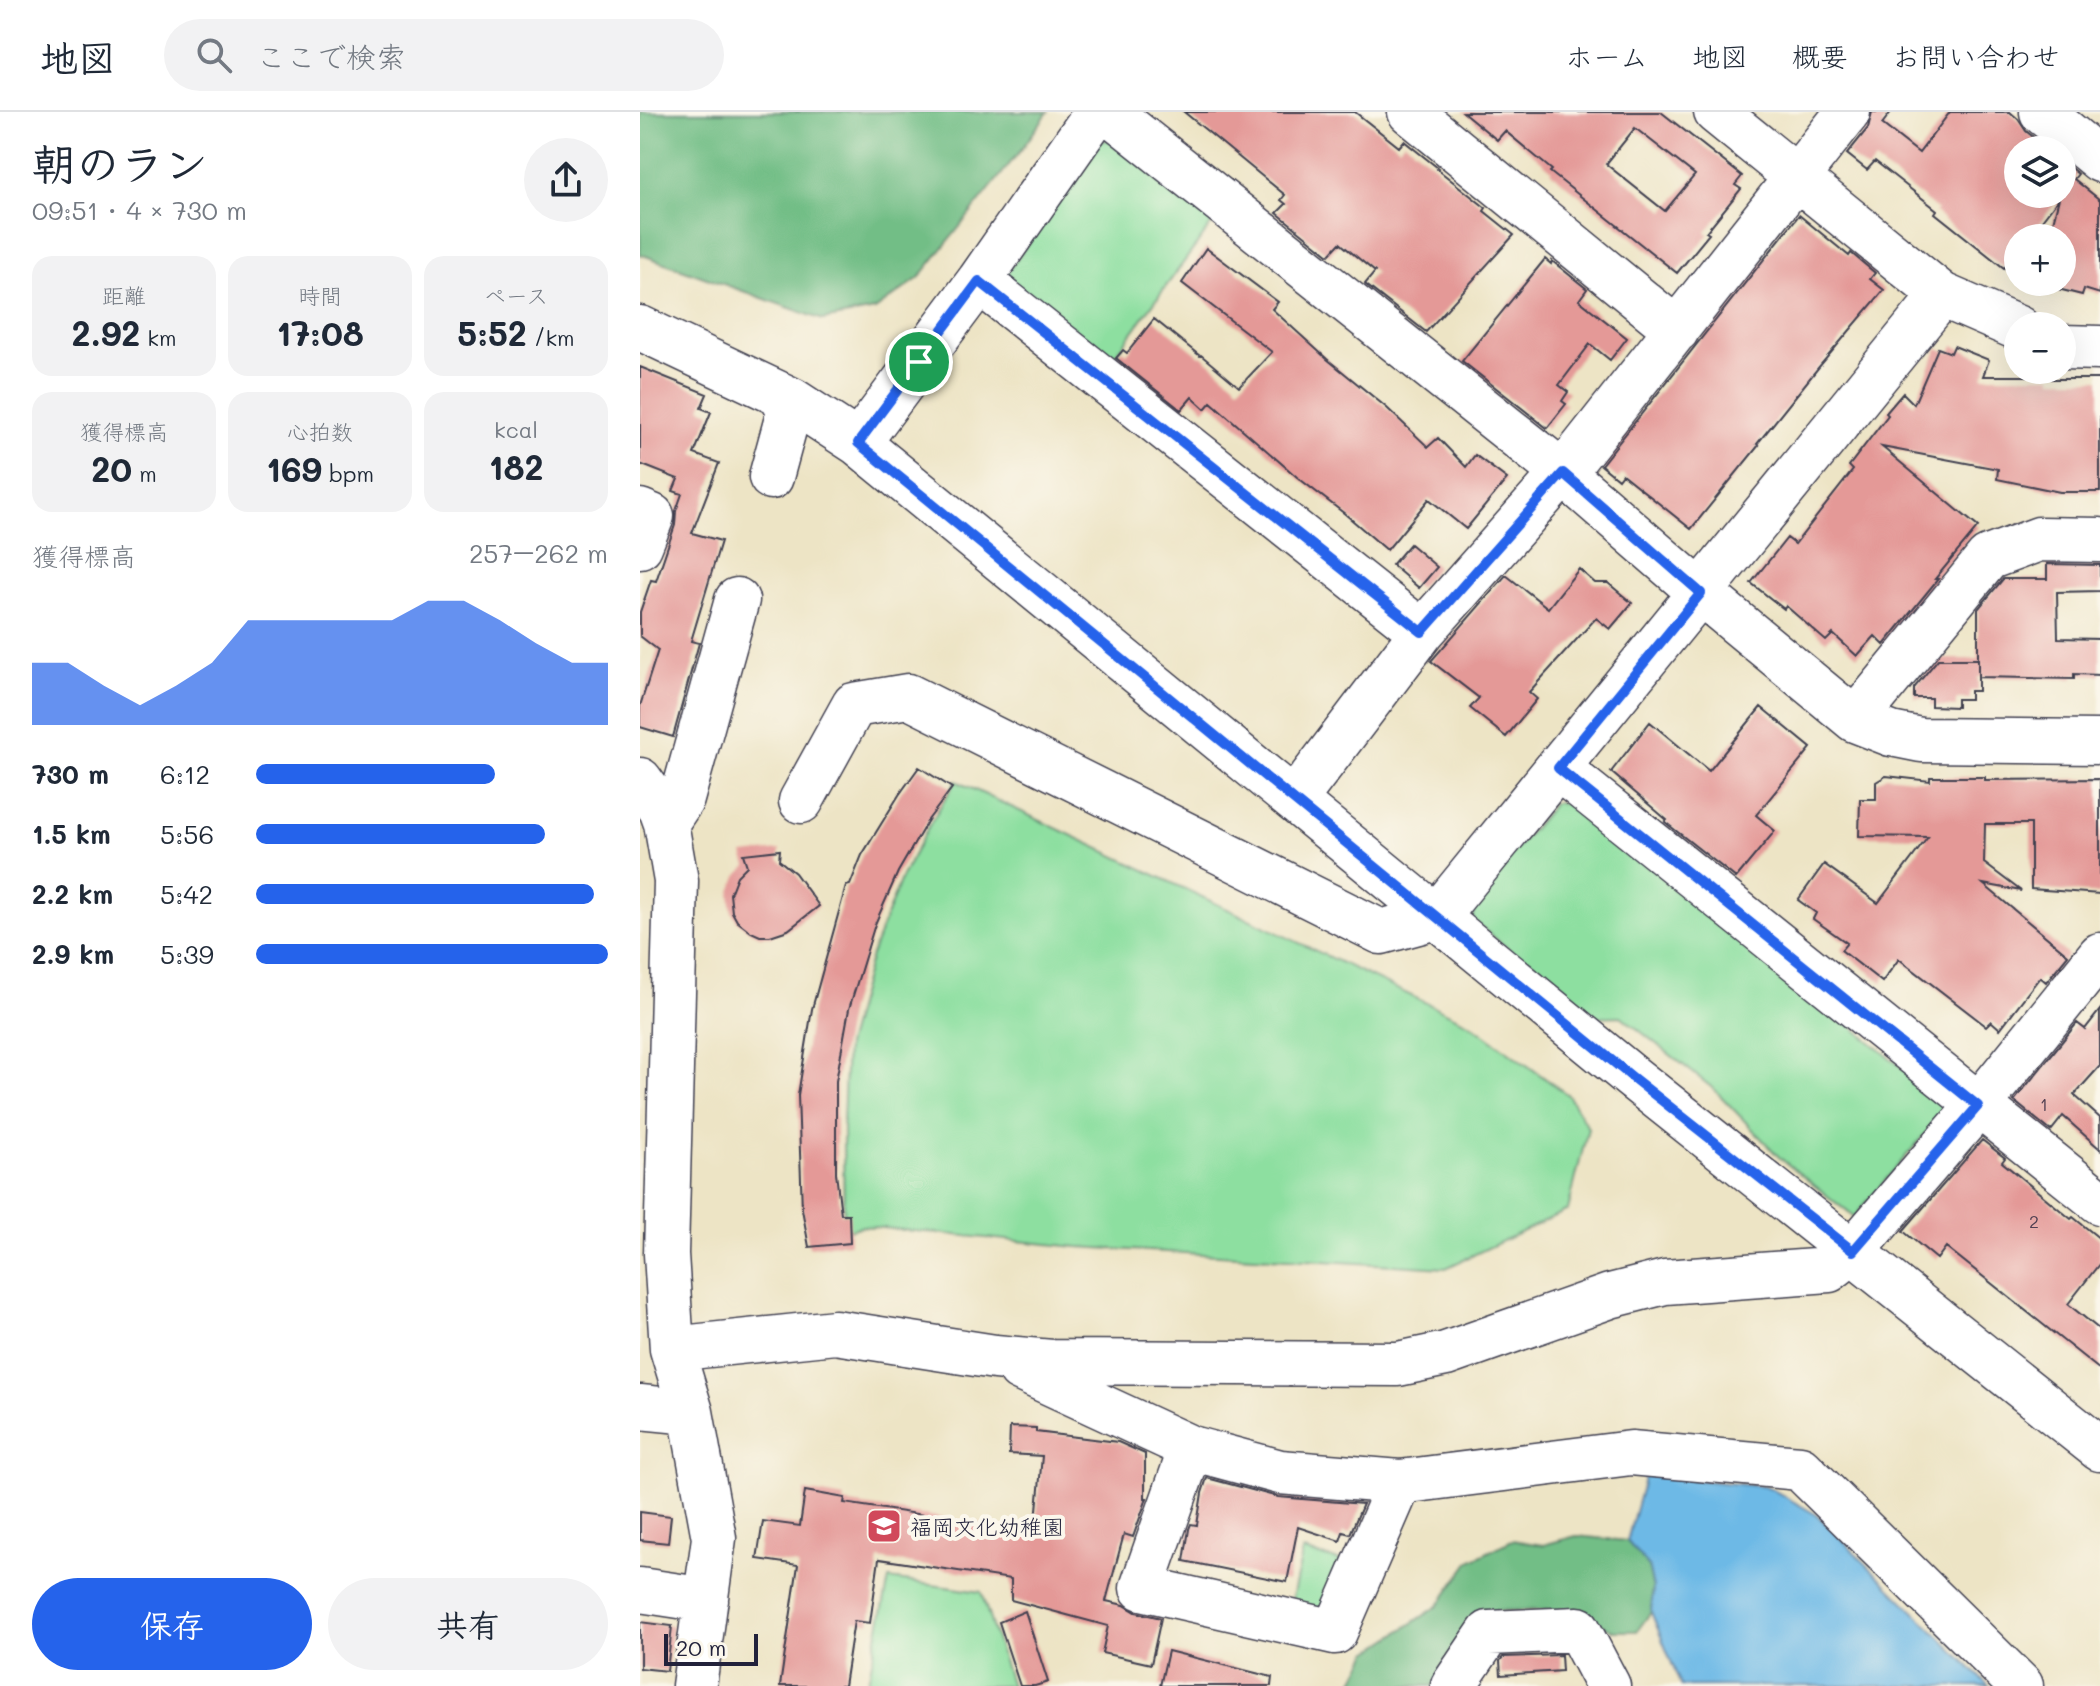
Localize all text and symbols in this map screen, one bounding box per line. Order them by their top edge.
search box [164,19,724,91]
text: 地図 [40,32,116,82]
icon: search [192,33,236,77]
text: ここで検索 [256,36,406,76]
text: ホーム [1565,38,1648,74]
text: 地図 [1692,38,1748,74]
text: 概要 [1792,38,1848,74]
text: お問い合わせ [1892,38,2060,74]
text: 朝のラン [32,134,208,191]
map controls [2004,136,2076,384]
button: layers [2004,136,2076,208]
button: share [524,138,608,222]
text: 09:51 · 4 × 730 m [32,193,247,227]
button: + [2004,224,2076,296]
text: 距離 [102,281,146,310]
text: 時間 [298,281,342,310]
text: ペース [484,281,548,310]
text: 2.92 [71,310,140,355]
text: 17:08 [276,310,364,355]
text: 5:52 [457,310,527,355]
button: − [2004,312,2076,384]
text: km [140,323,177,352]
text: /km [527,323,575,352]
pin [885,328,953,396]
icon: arrive [897,340,941,384]
text: kcal [494,415,538,444]
text: 獲得標高 [80,417,168,446]
text: 心拍数 [287,417,353,446]
text: 182 [488,444,544,489]
text: 20 [91,446,132,491]
text: 169 [266,446,322,491]
text: m [132,459,157,488]
text: bpm [322,459,374,488]
text: 257–262 m [469,536,608,570]
text: 獲得標高 [32,539,136,573]
text: 730 m [32,757,109,791]
text: 6:12 [160,757,210,791]
text: 1.5 km [32,817,111,851]
text: 5:56 [160,817,214,851]
text: 2.2 km [32,877,113,911]
text: 5:42 [160,877,213,911]
text: 2.9 km [32,937,114,971]
text: 5:39 [160,937,214,971]
house number: 1 [2040,1092,2048,1116]
house number: 2 [2029,1209,2039,1233]
school or university icon: 福岡文化幼稚園 [865,1507,903,1545]
place label: 福岡文化幼稚園 [910,1512,1064,1541]
button: 保存 [32,1578,312,1670]
button: 共有 [328,1578,608,1670]
scale bar [664,1630,758,1666]
text: 20 m [676,1633,726,1662]

